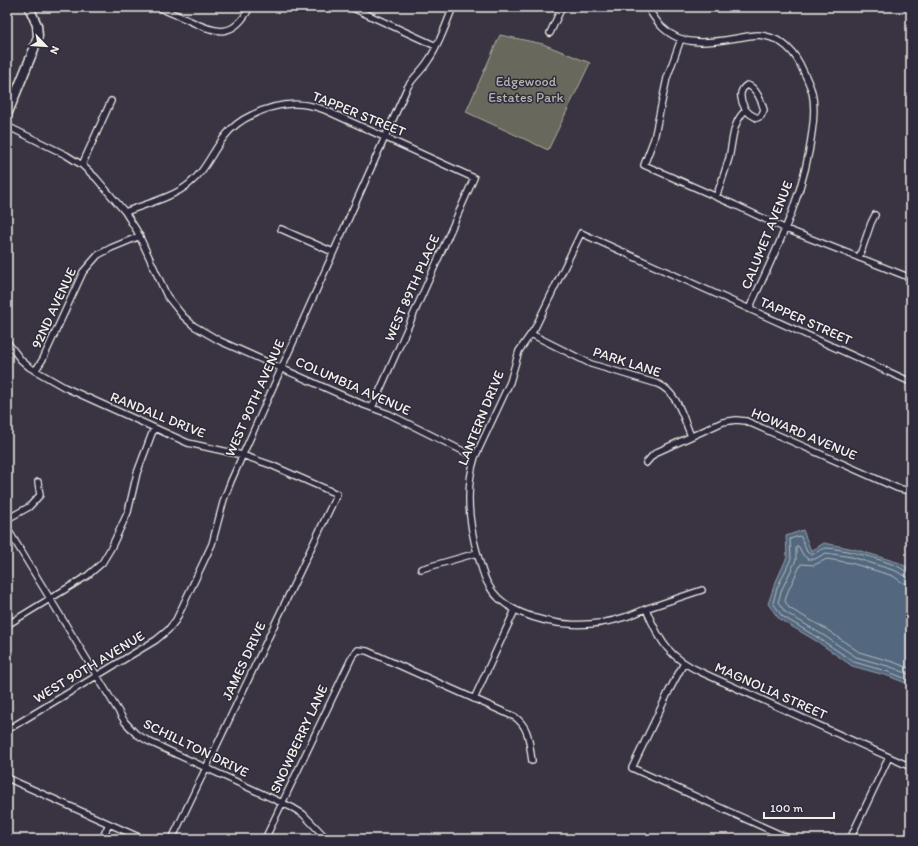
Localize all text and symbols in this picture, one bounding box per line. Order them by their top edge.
north arrow [26,26,66,66]
text: N [47,44,62,56]
park label: Edgewood Estates Park [488,73,565,106]
street label: TAPPER STREET [310,88,408,141]
street label: CALUMET AVENUE [737,178,797,292]
street label: WEST 89TH PLACE [381,232,443,344]
street label: 92ND AVENUE [28,264,80,351]
street label: TAPPER STREET [757,293,855,349]
street label: WEST 90TH AVENUE [221,336,289,459]
street label: PARK LANE [591,343,663,381]
street label: COLUMBIA AVENUE [293,353,413,419]
street label: LANTERN DRIVE [454,368,508,468]
street label: RANDALL DRIVE [108,388,208,442]
street label: HOWARD AVENUE [749,404,860,464]
street label: JAMES DRIVE [218,619,270,703]
street label: WEST 90TH AVENUE [30,627,148,707]
street label: MAGNOLIA STREET [712,659,830,723]
street label: SNOWBERRY LANE [266,682,332,796]
street label: SCHILLTON DRIVE [141,715,252,781]
scale bar [764,794,834,820]
text: 100 m [770,801,803,815]

